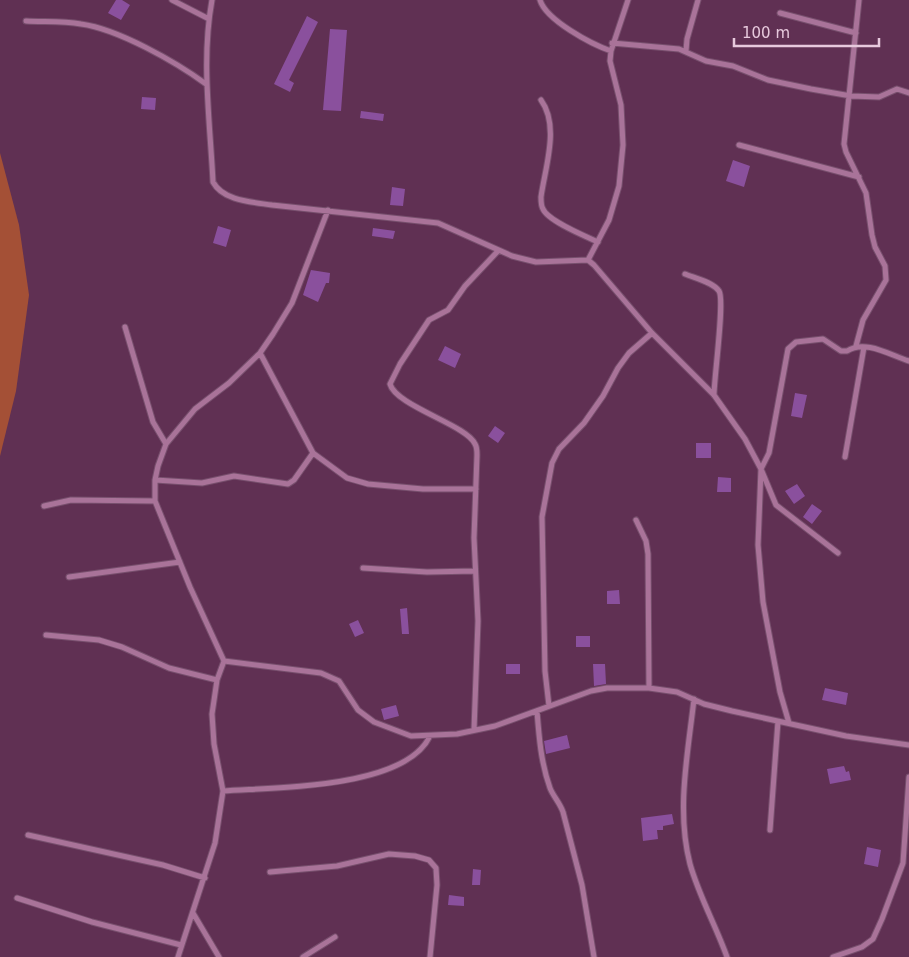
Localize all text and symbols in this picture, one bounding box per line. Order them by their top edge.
scale bar [734,15,879,47]
text: 100 m [742,24,790,42]

